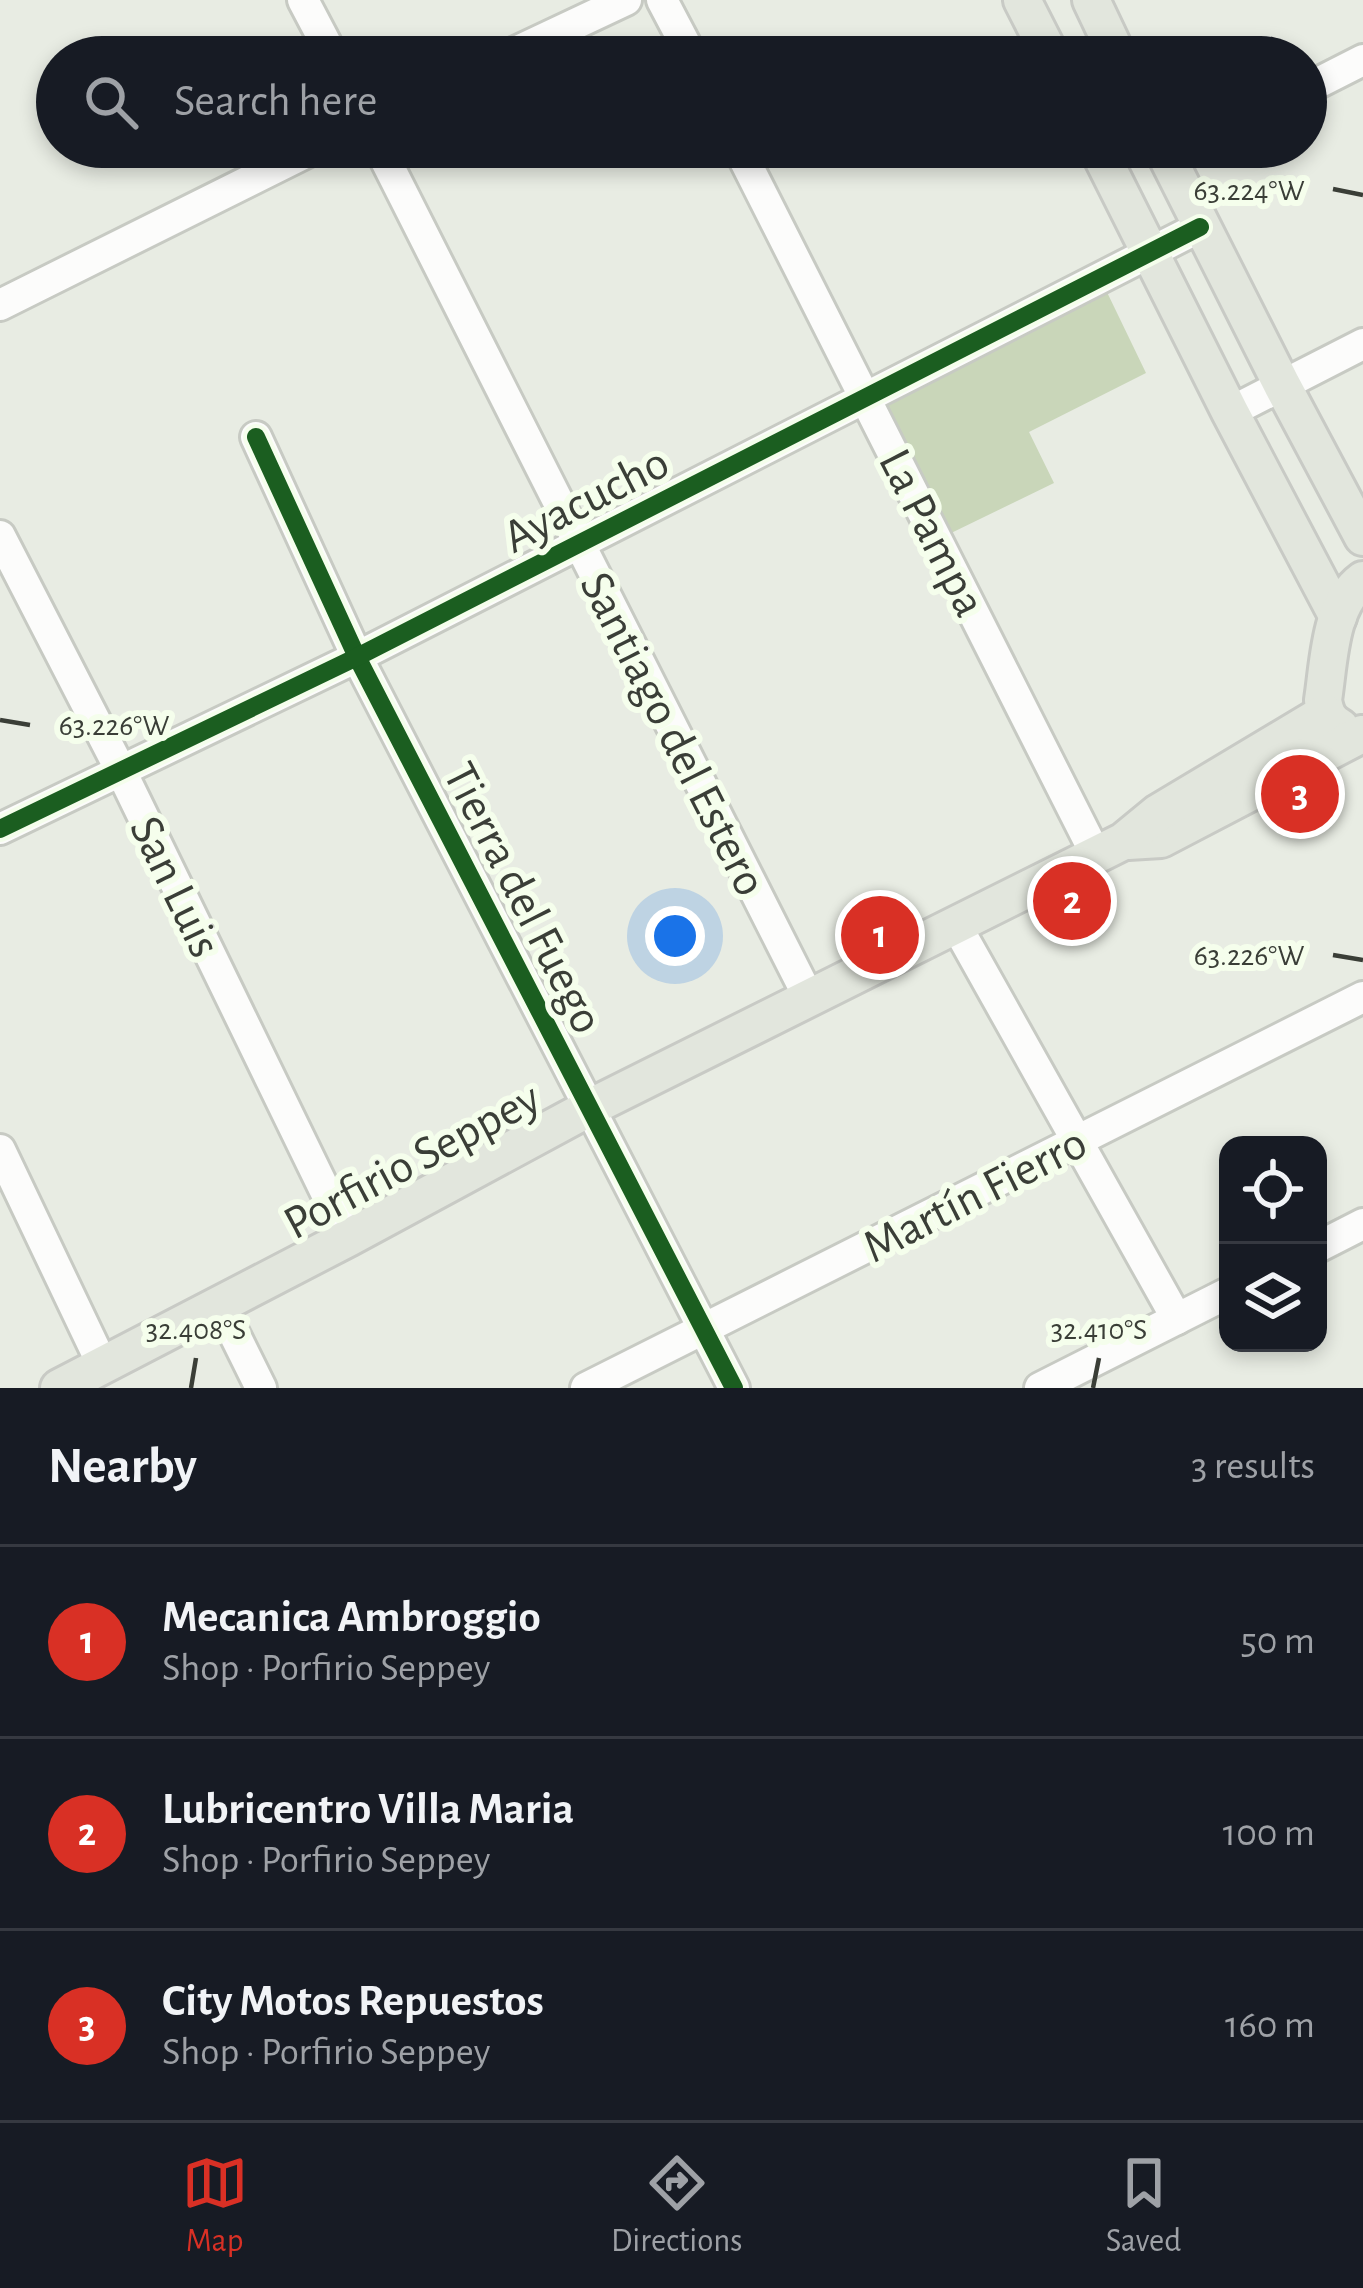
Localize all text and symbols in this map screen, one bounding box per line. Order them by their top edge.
search box [36,36,1327,168]
icon: search [78,69,144,135]
text: Search here [174,79,377,124]
text: 63.224°W [1193,176,1305,206]
street label: Ayacucho [496,439,677,563]
street label: La Pampa [869,442,994,625]
street label: Santiago del Estero [570,565,774,904]
text: 63.226°W [59,711,170,741]
pin: 3 [1261,749,1339,839]
street label: Tierra del Fuego [434,755,611,1041]
street label: San Luis [120,809,229,965]
pin: 2 [1033,856,1111,946]
pin: 1 [841,890,919,980]
your location [645,906,705,966]
text: 63.226°W [1194,941,1305,971]
street label: Porfirio Seppey [277,1074,548,1249]
street label: Martín Fierro [856,1119,1095,1272]
map controls [1219,1136,1327,1352]
button: locate [1219,1136,1327,1244]
button: layers [1219,1244,1327,1352]
text: 32.408°S [146,1315,246,1345]
text: 32.410°S [1051,1315,1147,1345]
text: Nearby [48,1441,197,1492]
text: 3 results [1191,1447,1315,1486]
text: Mecanica Ambroggio [162,1595,541,1640]
text: 1 [80,1622,94,1661]
text: 50 m [1240,1622,1315,1661]
text: Shop · Porfirio Seppey [162,1649,490,1688]
text: Lubricentro Villa Maria [162,1787,574,1832]
text: 2 [78,1814,96,1853]
text: 100 m [1223,1814,1315,1853]
text: Shop · Porfirio Seppey [162,1841,490,1880]
text: City Motos Repuestos [162,1979,544,2024]
text: 3 [79,2006,95,2045]
text: 160 m [1225,2006,1315,2045]
text: Shop · Porfirio Seppey [162,2033,490,2072]
tab: Map [182,2150,248,2262]
tab: Directions [611,2150,742,2262]
tab: Saved [1106,2150,1181,2262]

